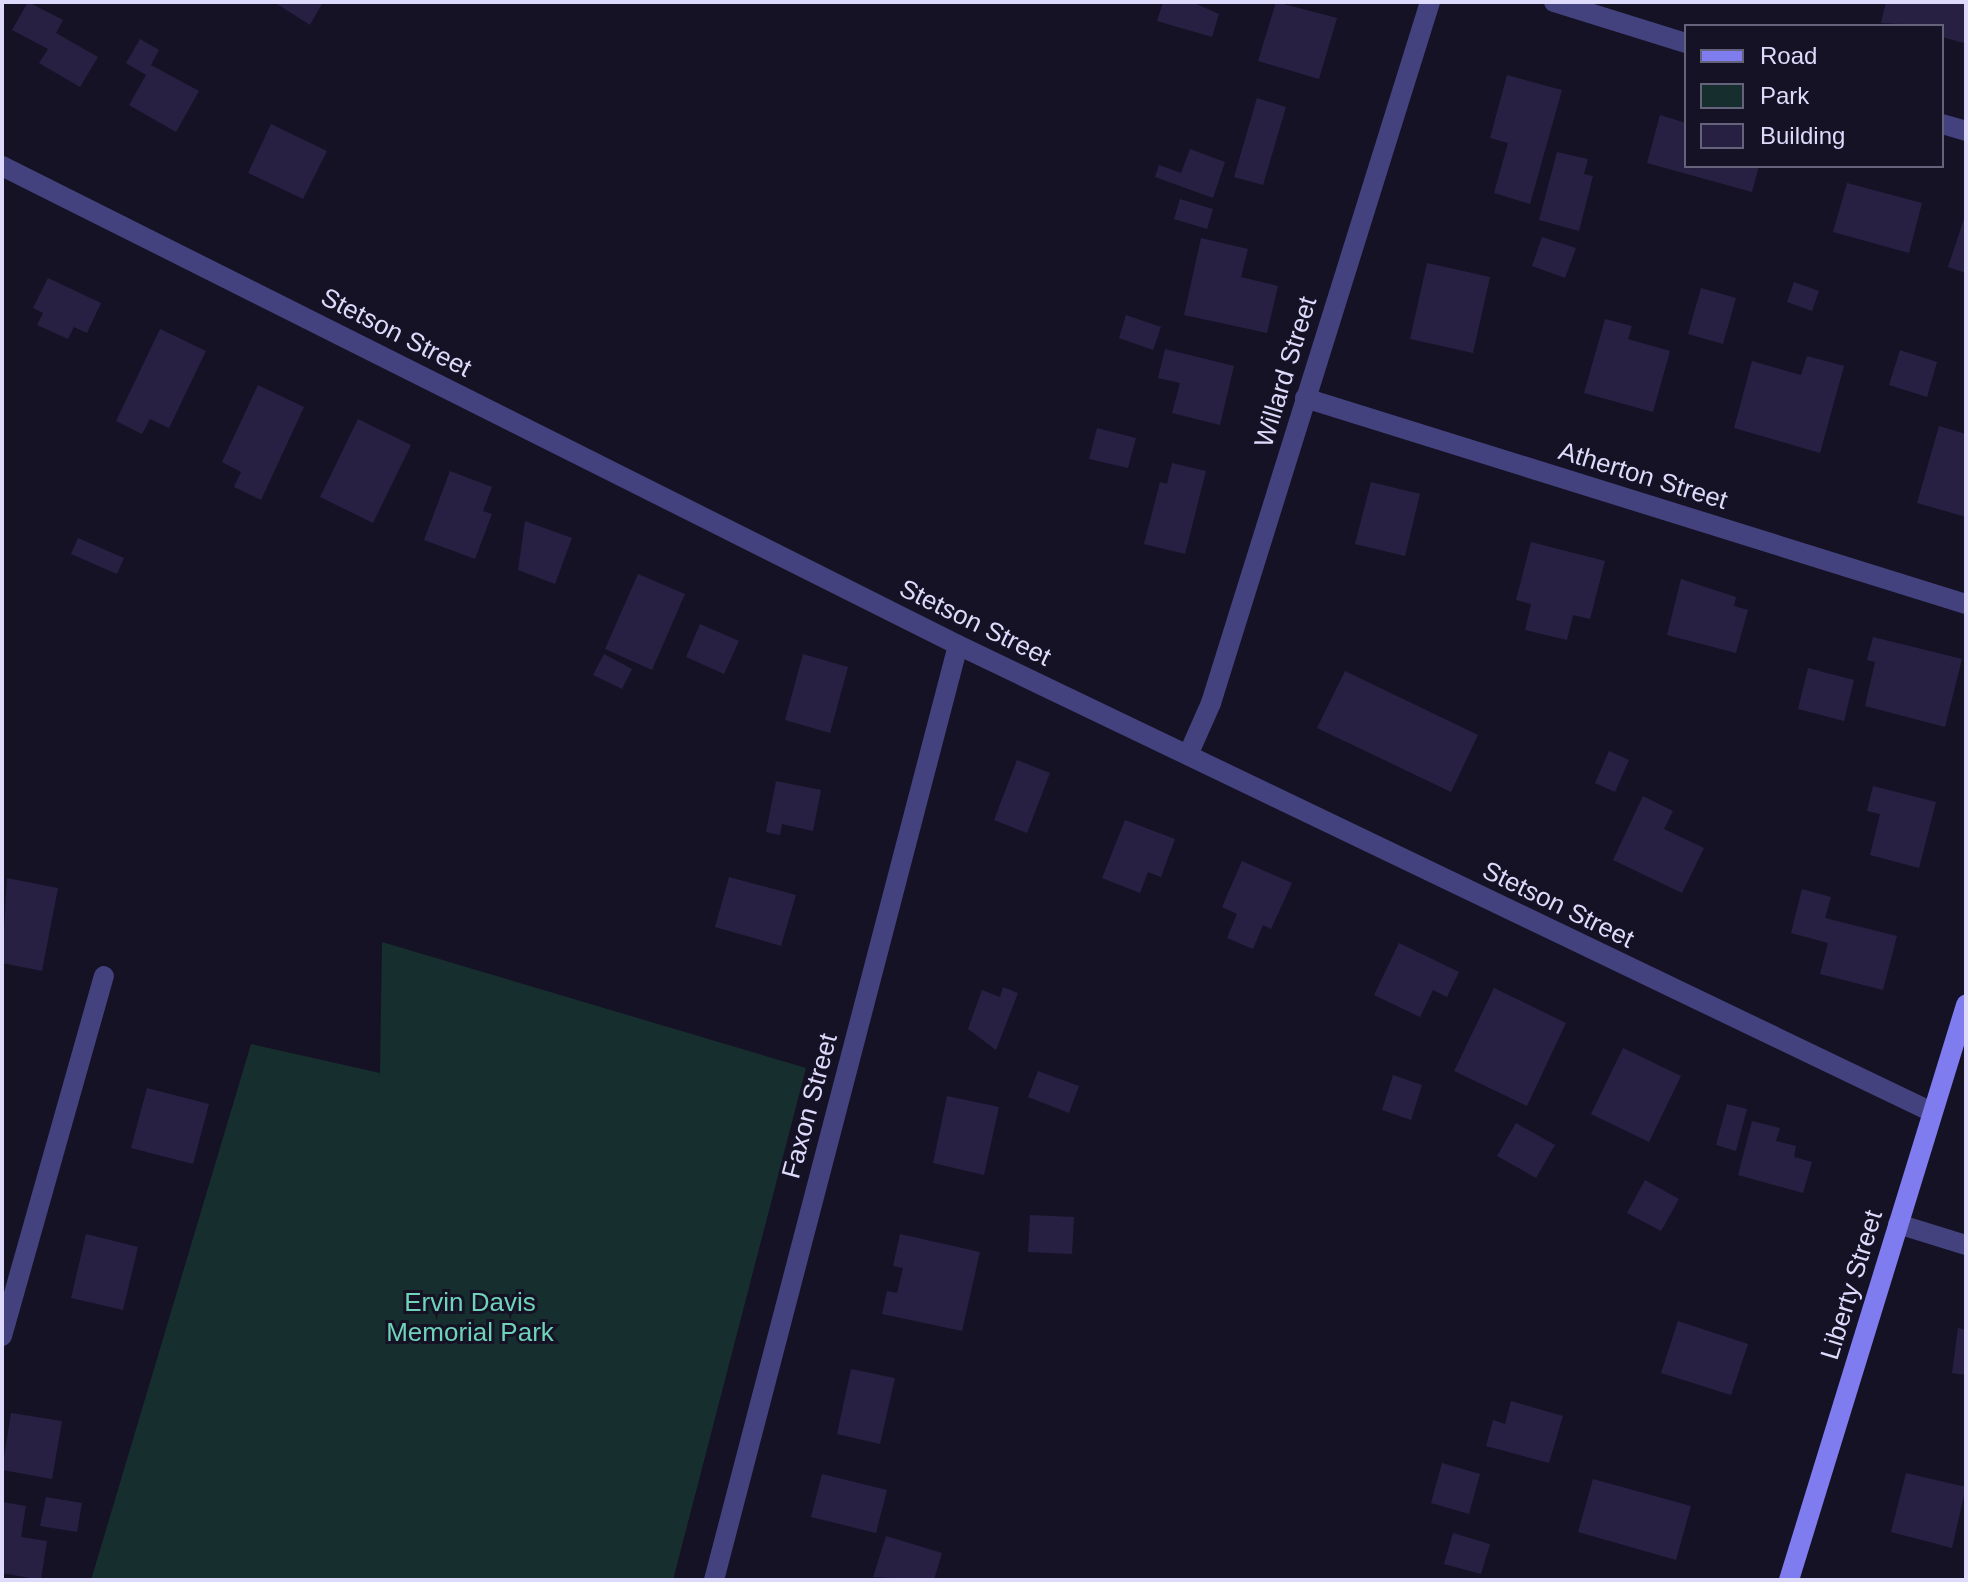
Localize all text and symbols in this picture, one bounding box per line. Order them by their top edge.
legend [1684,24,1944,168]
text: Road [1760,42,1817,69]
text: Park [1760,82,1809,109]
text: Building [1760,122,1845,149]
street label: Stetson Street [316,282,476,384]
street label: Willard Street [1248,293,1324,451]
street label: Atherton Street [1555,436,1731,516]
street label: Stetson Street [894,573,1056,673]
street label: Stetson Street [1477,855,1639,955]
street label: Faxon Street [776,1030,844,1182]
street label: Liberty Street [1814,1207,1890,1363]
park label: Ervin Davis Memorial Park [386,1287,554,1348]

